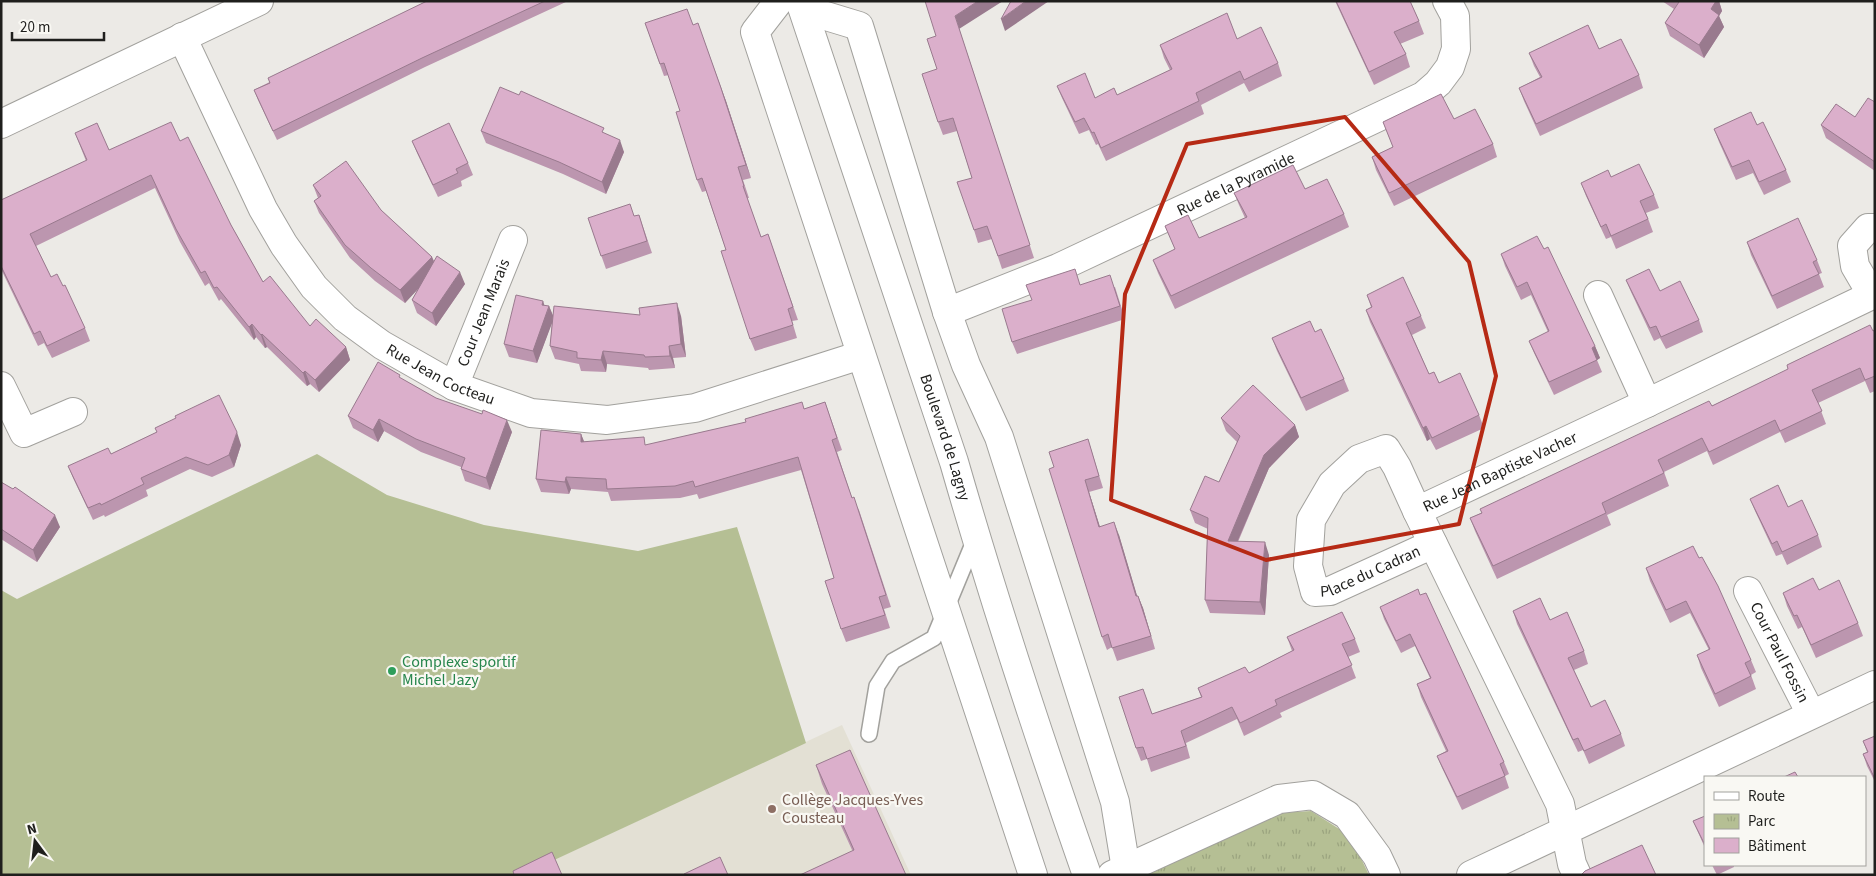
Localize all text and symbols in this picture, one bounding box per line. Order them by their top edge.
scale bar [12,10,105,42]
text: 20 m [20,17,50,38]
street label: Rue de la Pyramide [1173,147,1299,221]
street label: Cour Jean Marais [452,255,515,370]
street label: Rue Jean Cocteau [382,339,498,410]
street label: Boulevard de Lagny [914,371,976,504]
street label: Rue Jean Baptiste Vacher [1419,426,1581,518]
street label: Place du Cadran [1319,540,1424,603]
street label: Cour Paul Fossin [1745,598,1814,706]
place label: Complexe sportif Michel Jazy [402,651,517,691]
marker: Complexe sportif Michel Jazy [386,665,398,677]
legend [1704,776,1866,866]
text: Route [1748,786,1785,807]
place label: Collège Jacques-Yves Cousteau [782,789,923,829]
marker: Collège Jacques-Yves Cousteau [766,803,778,815]
text: Parc [1748,811,1775,832]
north arrow [10,816,60,866]
text: N [25,819,39,840]
text: Bâtiment [1748,836,1806,857]

